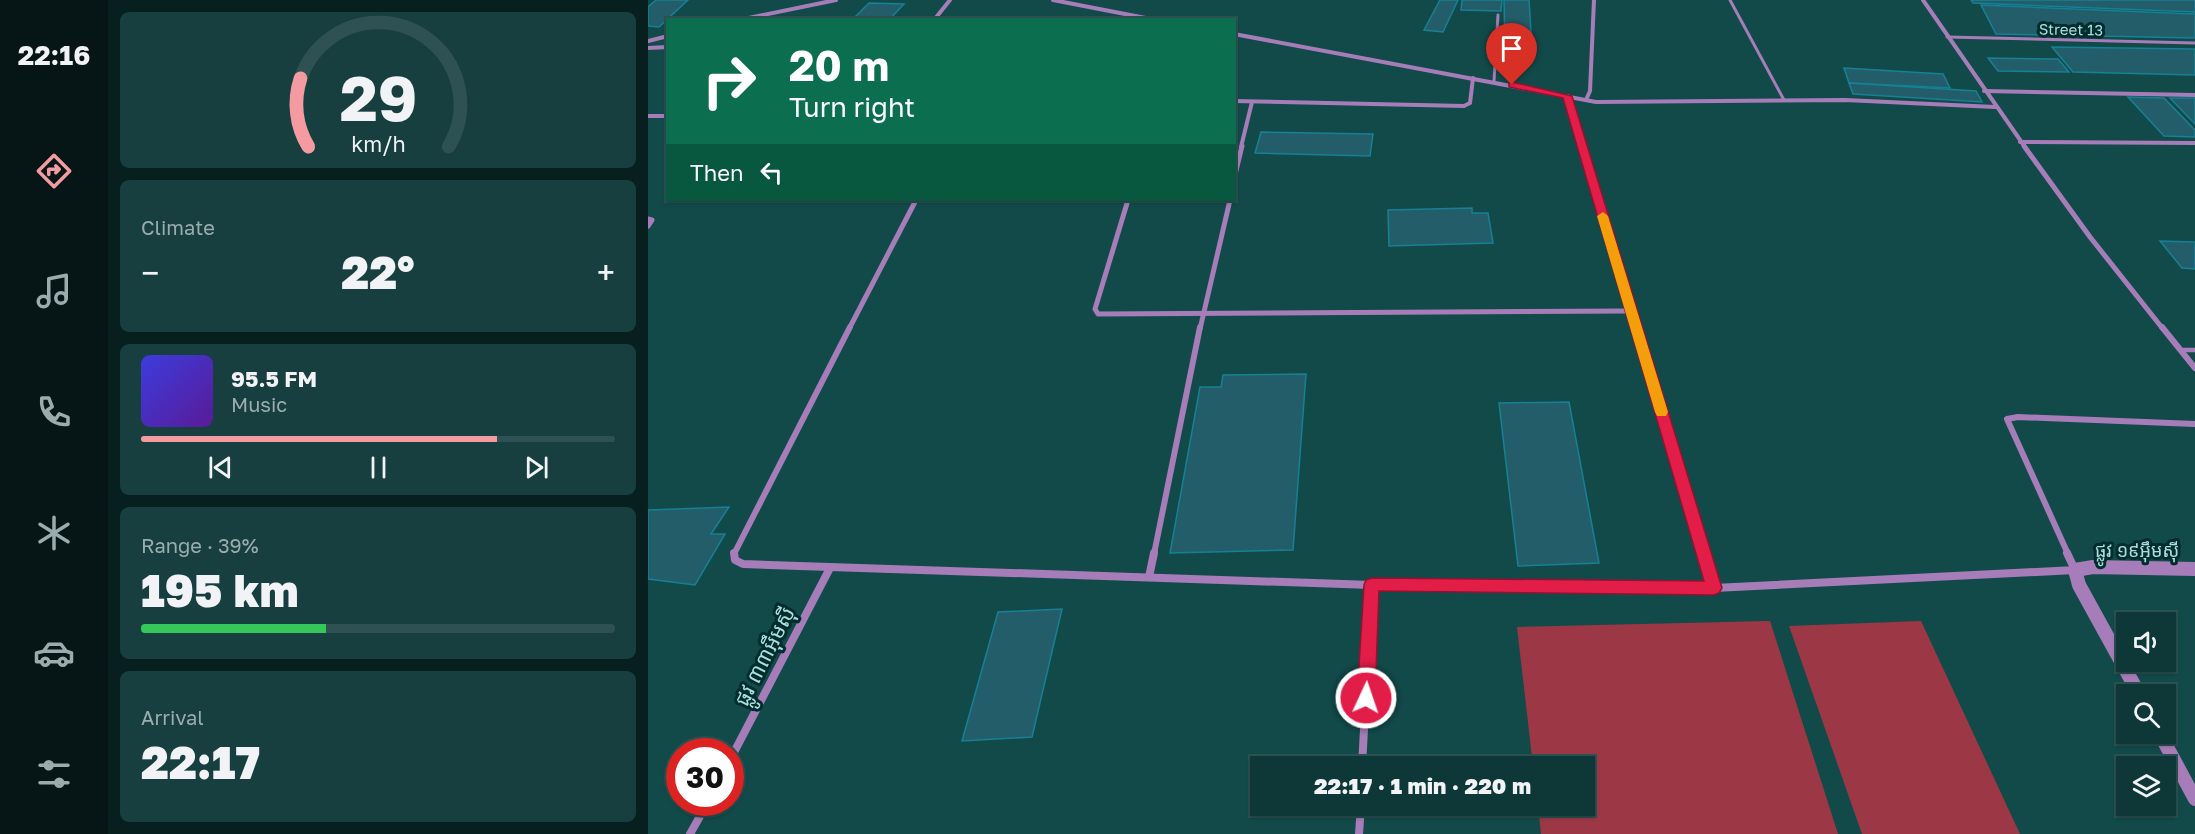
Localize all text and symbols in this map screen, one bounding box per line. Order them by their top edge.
street label: Street 13 [2039,19,2103,39]
pin [1486,23,1537,85]
icon: arrive [1495,32,1528,65]
text: 22:16 [18,39,90,71]
text: 20 m [789,40,889,90]
icon: right [690,42,768,120]
text: 29 [339,60,417,135]
text: Turn right [789,91,915,123]
text: km/h [351,131,405,157]
icon: directions [33,150,75,192]
icon: left [755,156,788,189]
text: Then [690,159,743,186]
text: Climate [141,215,215,239]
text: 22° [341,245,415,299]
text: − [141,253,159,292]
text: + [597,253,615,292]
icon: music [33,270,75,312]
text: 95.5 FM [231,365,317,392]
icon: phone [33,391,75,433]
text: Music [231,392,287,416]
icon: previous [204,451,237,484]
icon: pause [362,451,395,484]
icon: next [520,451,553,484]
icon: climate [33,512,75,554]
text: Range · 39% [141,533,259,557]
street label: ផ្លូវ ១៩អ៊ឹមស៊ី [2095,539,2179,567]
text: 195 km [141,563,299,617]
street label: ផ្លូវ ៣៣អ៊ឹមស៊ី [728,602,806,713]
map controls [2116,612,2176,816]
button: sound [2116,612,2176,672]
icon: car [33,632,75,674]
position arrow [1334,666,1398,730]
button: search [2116,684,2176,744]
text: Arrival [141,705,204,729]
text: 22:17 [141,735,260,789]
speed limit sign: 30 [666,738,744,816]
icon: filters [33,753,75,795]
button: layers [2116,756,2176,816]
text: 22:17 · 1 min · 220 m [1314,772,1531,799]

